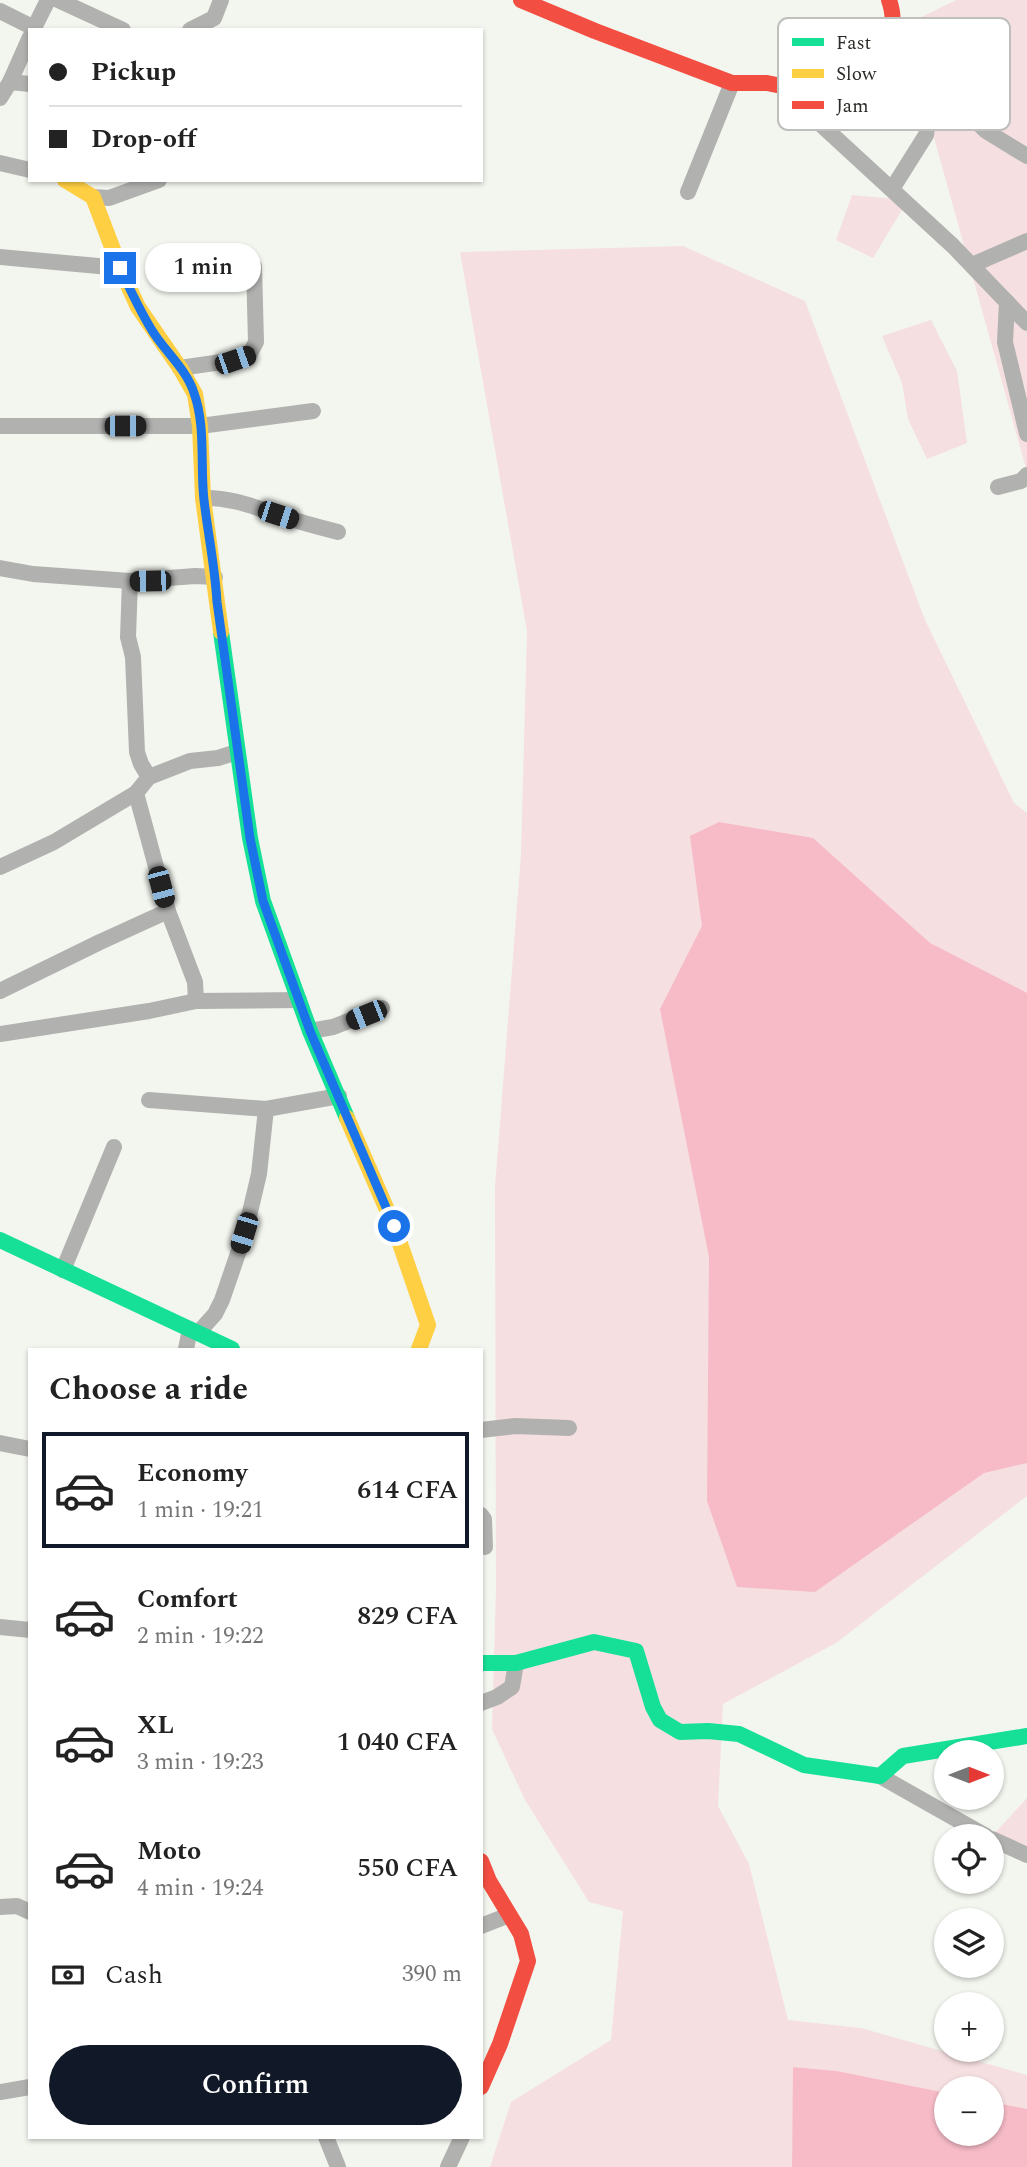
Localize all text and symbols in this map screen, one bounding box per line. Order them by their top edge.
legend [778,18,1010,130]
text: Fast [836,29,872,58]
text: Pickup [91,52,176,92]
text: Slow [836,60,877,89]
text: Jam [836,92,868,121]
text: Drop-off [91,119,196,159]
callout: 1 min [144,244,260,292]
text: 1 min [173,250,233,285]
route end [104,252,136,284]
car [212,343,259,377]
car [105,416,147,437]
car [255,499,302,531]
car [129,570,172,592]
car [146,864,177,910]
car [343,997,390,1033]
car [228,1210,261,1256]
route start [378,1210,410,1242]
text: Choose a ride [49,1365,248,1414]
text: Economy [137,1453,247,1493]
icon: car [53,1459,116,1522]
text: 614 CFA [357,1470,458,1510]
text: 1 min · 19:21 [137,1493,264,1528]
text: Comfort [137,1579,238,1619]
icon: car [53,1585,116,1648]
text: 829 CFA [357,1596,458,1636]
text: 2 min · 19:22 [137,1619,264,1654]
text: XL [137,1705,174,1745]
icon: car [53,1711,116,1774]
text: 1 040 CFA [337,1722,458,1762]
north arrow [934,1740,1004,1810]
map controls [934,1740,1004,2146]
text: 3 min · 19:23 [137,1745,264,1780]
button: locate [934,1824,1004,1894]
text: Moto [137,1831,201,1871]
icon: car [53,1837,116,1900]
text: 550 CFA [357,1848,458,1888]
text: 4 min · 19:24 [137,1871,264,1906]
button: layers [934,1908,1004,1978]
text: Cash [105,1955,163,1995]
icon: cash [49,1956,87,1994]
text: 390 m [402,1957,462,1992]
button: + [934,1992,1004,2062]
button: Confirm [49,2045,462,2125]
button: − [934,2076,1004,2146]

